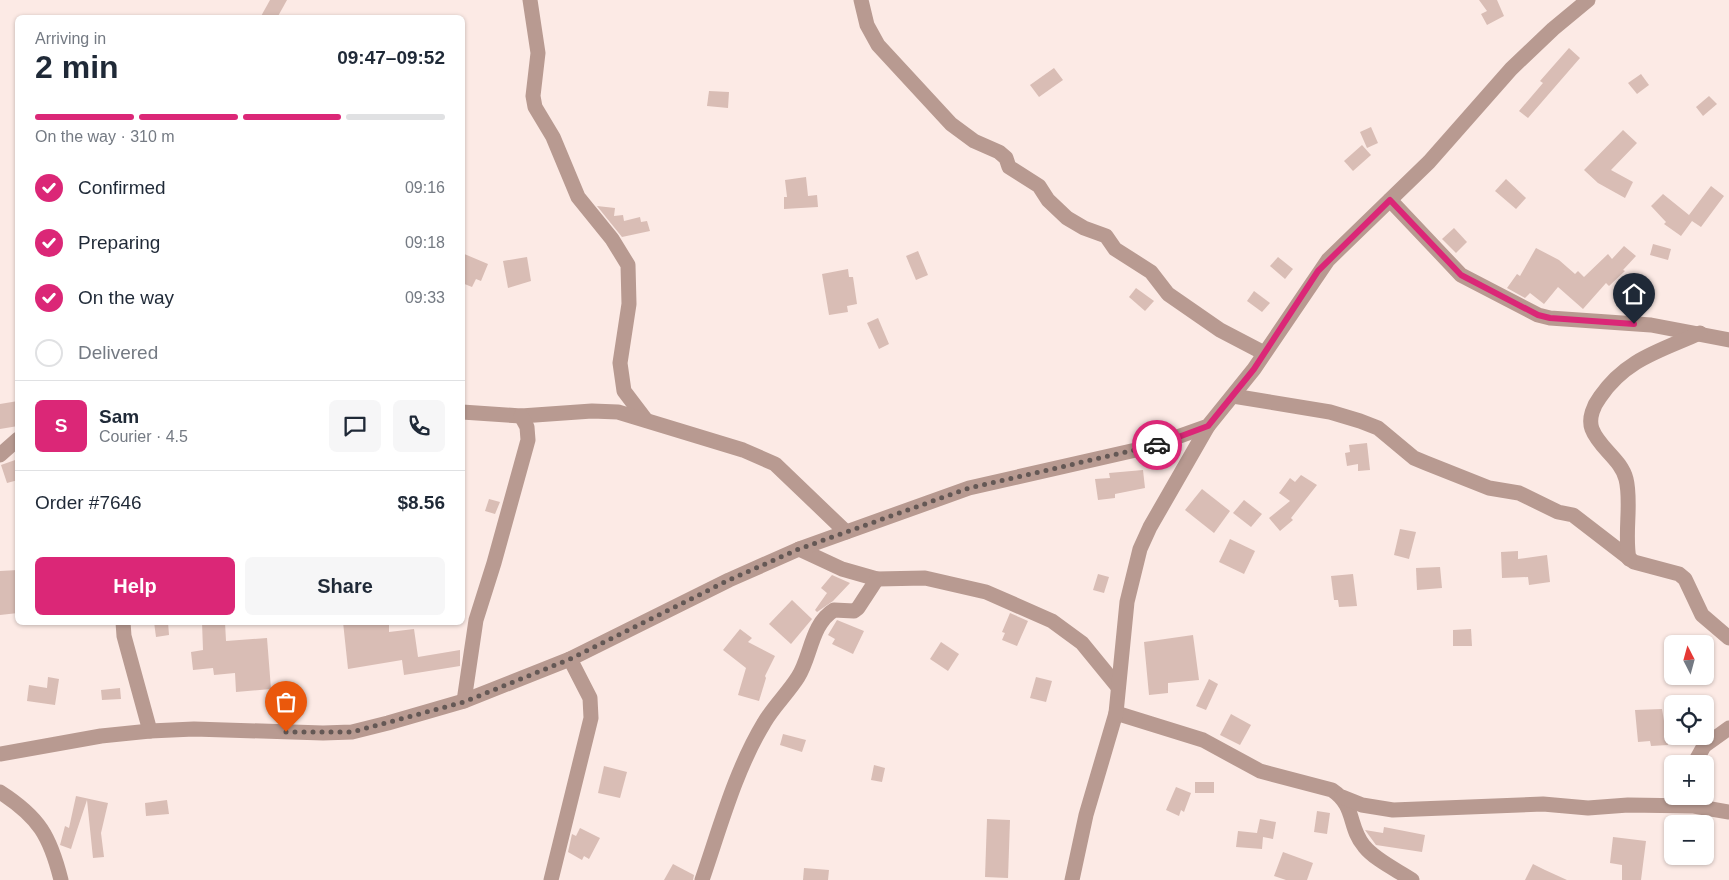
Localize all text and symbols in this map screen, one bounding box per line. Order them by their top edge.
text: Arriving in [35,30,106,47]
text: 09:47–09:52 [337,47,445,68]
text: 2 min [35,49,119,85]
text: On the way · 310 m [35,128,175,145]
icon: check [35,174,63,202]
text: Confirmed [78,177,166,198]
text: 09:16 [405,179,445,196]
icon: check [35,229,63,257]
text: Preparing [78,232,160,253]
text: 09:18 [405,234,445,251]
pin [1613,273,1655,324]
icon: home [1620,280,1648,308]
icon: check [35,284,63,312]
text: On the way [78,287,174,308]
text: 09:33 [405,289,445,306]
text: Delivered [78,342,158,363]
button: chat [329,400,381,452]
button: phone [393,400,445,452]
text: Sam [99,406,139,427]
text: S [55,415,67,436]
courier [1132,420,1182,470]
text: Courier · 4.5 [99,428,188,445]
icon: car [1143,431,1171,459]
text: Order #7646 [35,492,142,513]
text: $8.56 [397,492,445,513]
button: Help [35,557,235,615]
button: Share [245,557,445,615]
north arrow [1664,635,1714,685]
map controls [1664,635,1714,865]
pin [265,681,307,732]
icon: bag [272,688,300,716]
button: locate [1664,695,1714,745]
button: + [1664,755,1714,805]
button: − [1664,815,1714,865]

